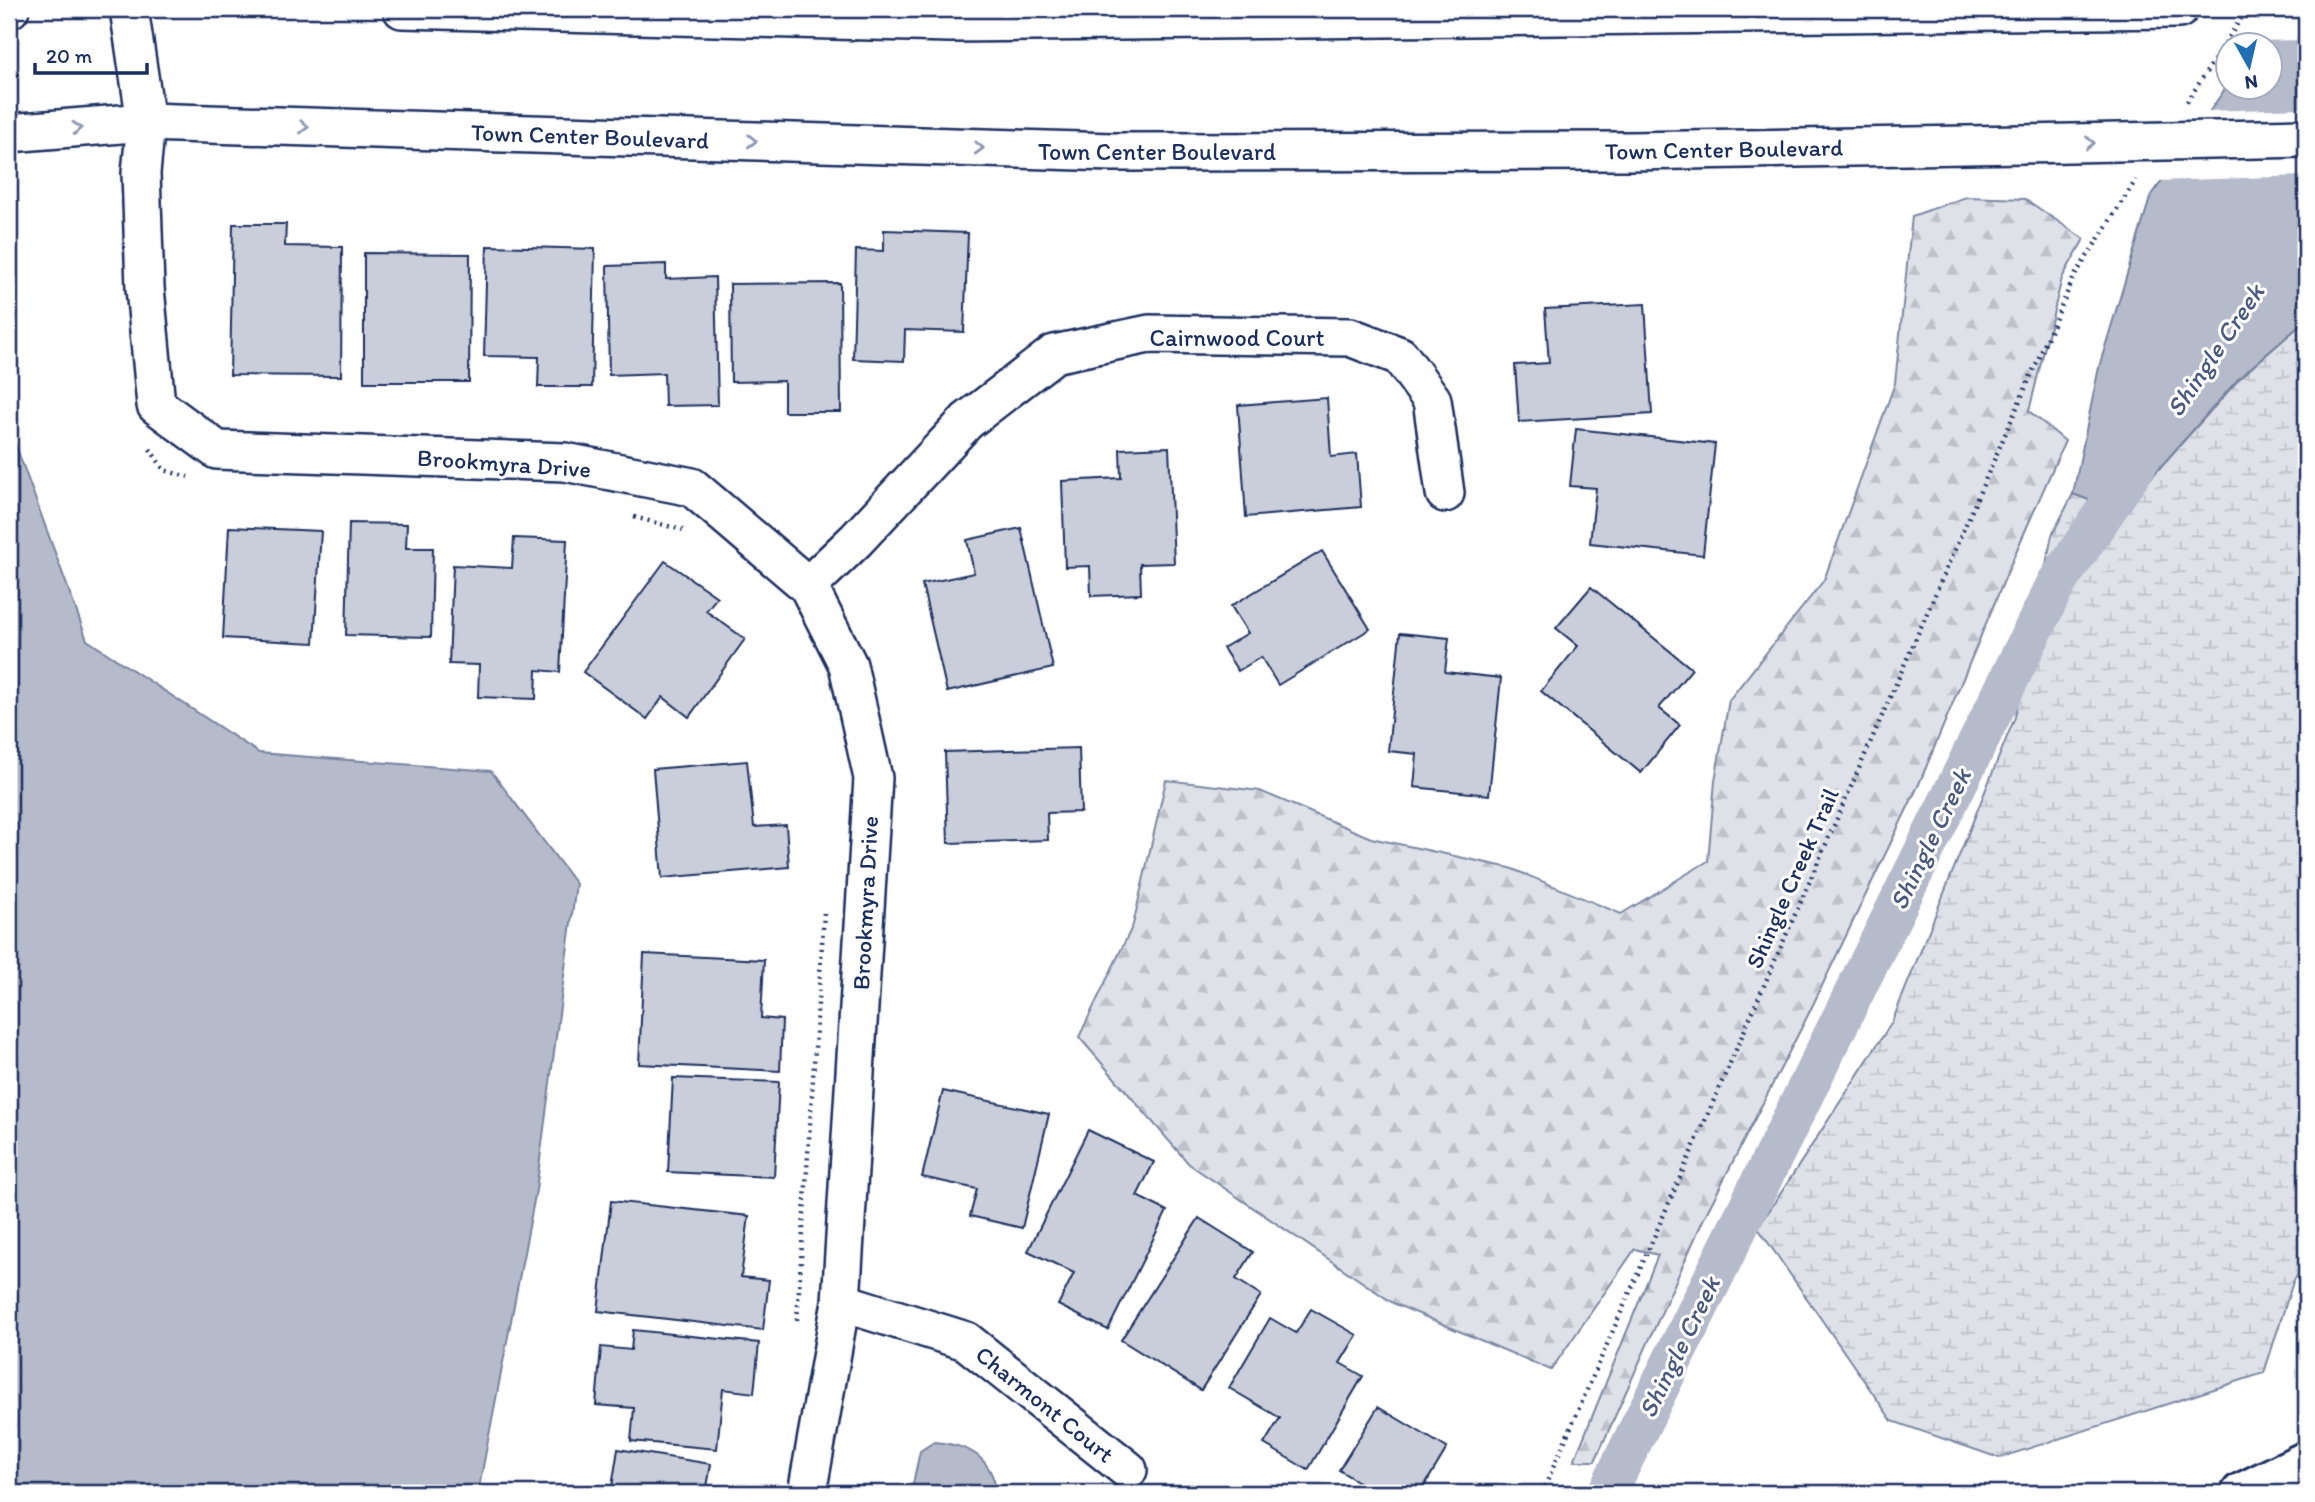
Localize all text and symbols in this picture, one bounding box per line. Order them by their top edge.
scale bar [35,32,147,76]
north arrow [2214,32,2284,102]
text: 20 m [46,43,93,68]
text: N [2243,70,2259,95]
street label: Town Center Boulevard [470,117,710,155]
one-way arrow [299,120,310,135]
one-way arrow [72,121,83,136]
street label: Town Center Boulevard [1605,132,1843,166]
one-way arrow [747,133,758,149]
one-way arrow [2085,135,2096,150]
street label: Town Center Boulevard [1038,137,1276,166]
one-way arrow [974,141,985,156]
water label: Shingle Creek [2159,276,2272,422]
street label: Cairnwood Court [1150,323,1324,352]
street label: Brookmyra Drive [416,442,592,484]
water label: Shingle Creek [1882,762,1979,915]
street label: Shingle Creek Trail [1739,783,1845,973]
street label: Brookmyra Drive [846,815,884,991]
water label: Shingle Creek [1631,1270,1728,1423]
street label: Charmont Court [970,1339,1120,1469]

